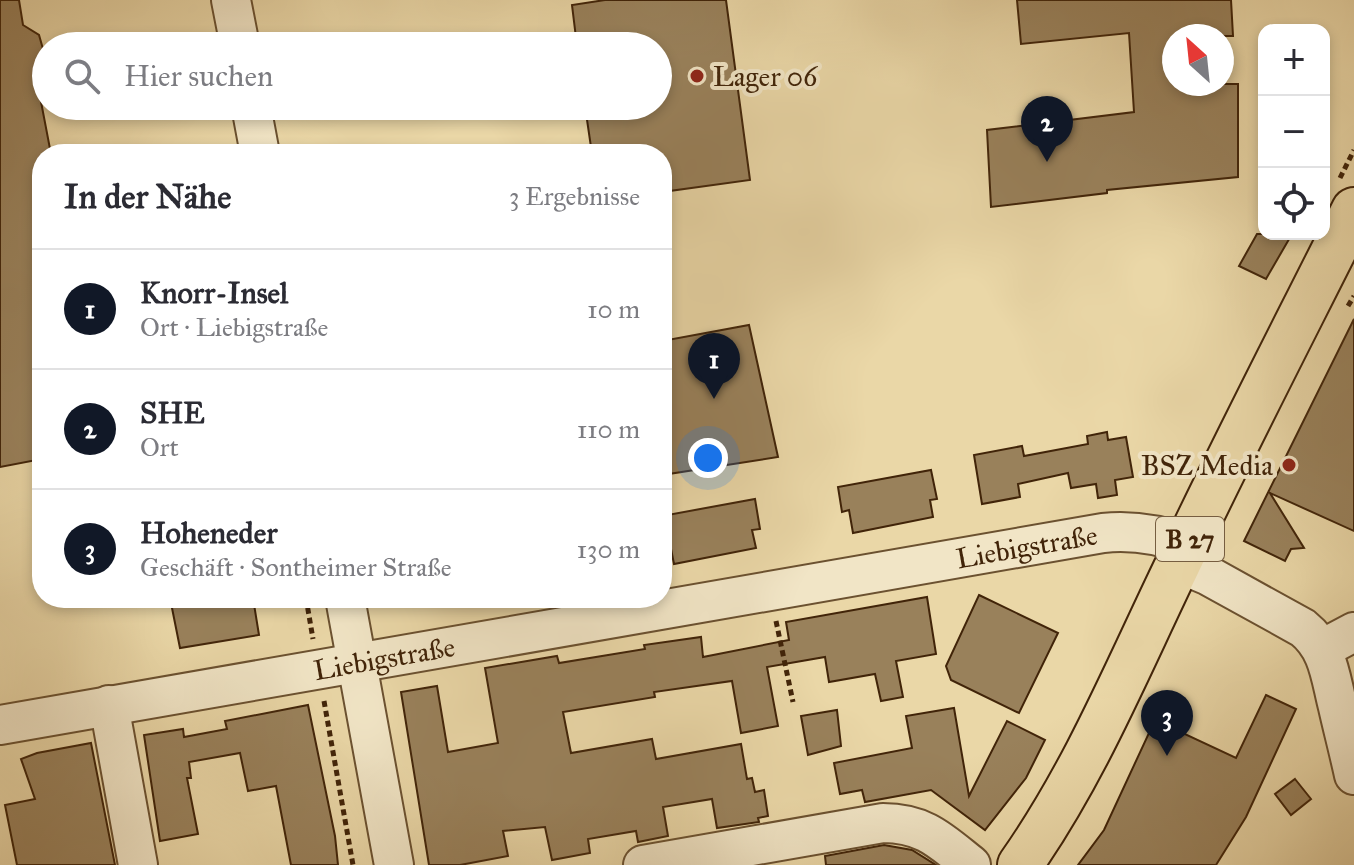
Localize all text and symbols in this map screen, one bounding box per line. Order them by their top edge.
north arrow [1162,24,1234,96]
map controls [1258,24,1330,240]
button: + [1258,24,1330,96]
search box [32,32,672,120]
icon: search [60,54,104,98]
text: Hier suchen [124,58,273,94]
place label: Lager 06 [713,59,819,94]
marker: Lager 06 [688,67,706,85]
pin: 2 [1021,96,1073,162]
button: − [1258,96,1330,168]
button: locate [1258,168,1330,240]
text: In der Nähe [64,176,231,217]
text: 3 Ergebnisse [509,180,640,212]
text: Knorr-Insel [140,275,288,311]
text: 1 [85,293,95,325]
text: 10 m [587,293,640,325]
text: Ort · Liebigstraße [140,311,328,343]
pin: 1 [688,333,740,399]
text: SHE [140,395,205,431]
text: 2 [84,413,96,445]
text: 110 m [577,413,640,445]
text: Ort [140,431,179,463]
your location [688,438,728,478]
place label: BSZ Media [1141,448,1273,483]
marker: BSZ Media [1280,456,1298,474]
text: Hoheneder [140,515,277,551]
street label: Liebigstraße [953,517,1100,576]
road number: B 27 [1156,517,1224,561]
text: 3 [85,533,95,565]
text: 130 m [577,533,640,565]
text: Geschäft · Sontheimer Straße [140,551,451,583]
street label: Liebigstraße [311,629,458,688]
pin: 3 [1141,690,1193,756]

